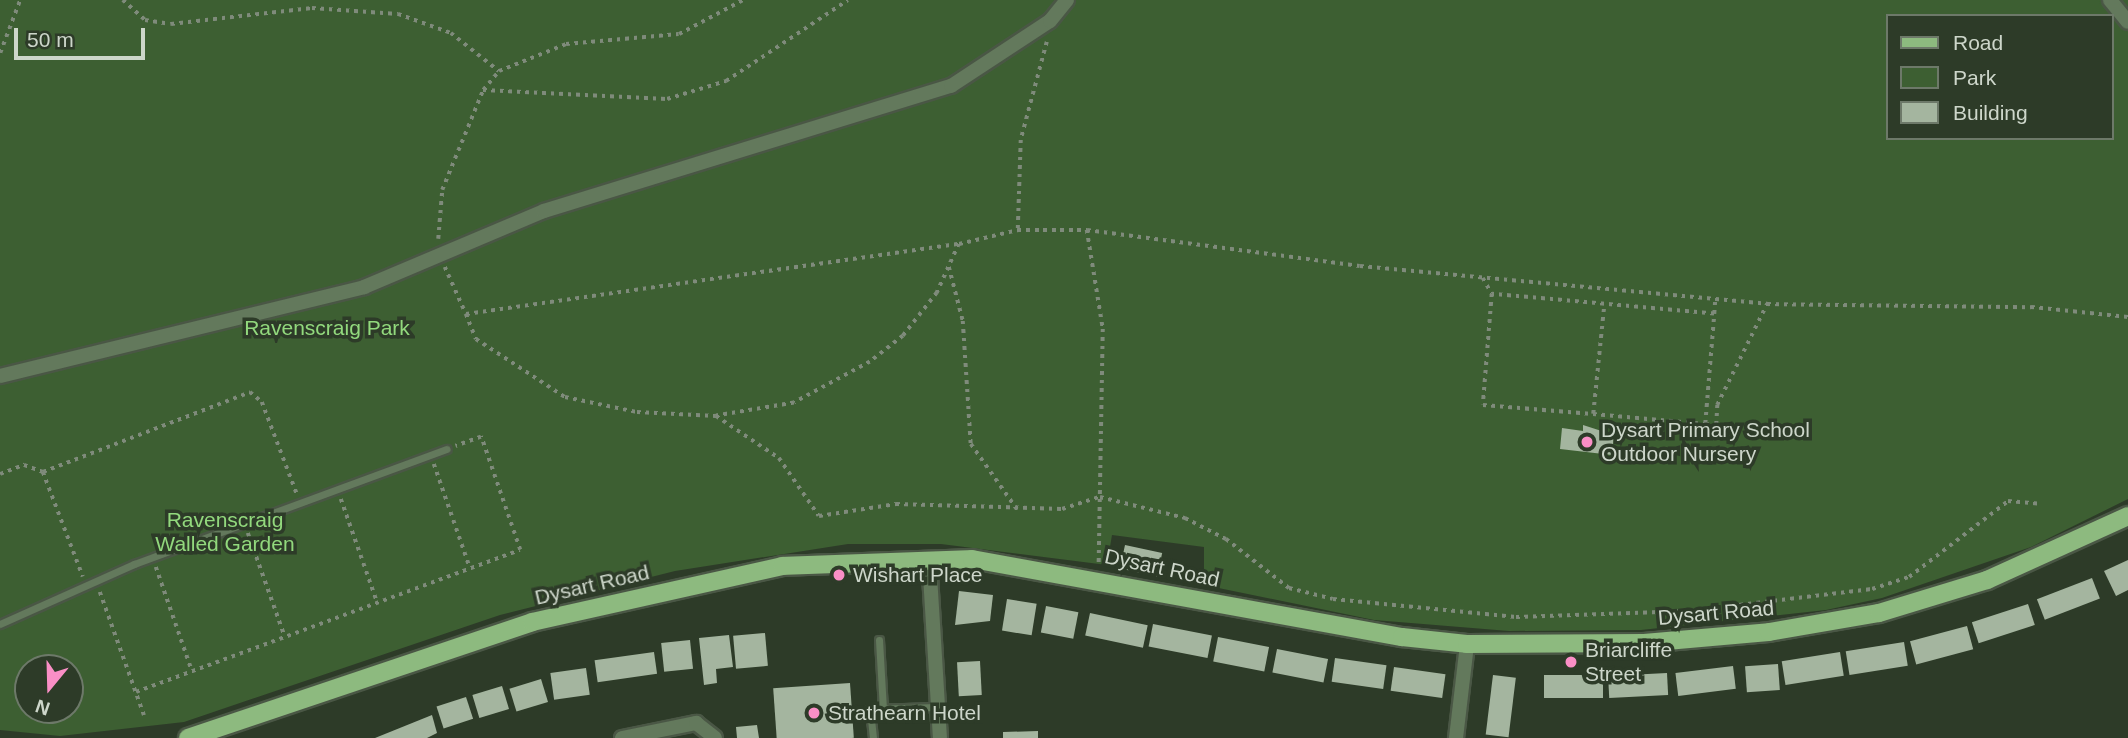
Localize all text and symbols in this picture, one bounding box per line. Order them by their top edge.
scale bar [18,14,149,58]
legend [1886,14,2114,140]
text: 50 m [27,28,74,51]
text: Road [1953,31,2003,54]
text: Park [1953,66,1996,89]
text: Building [1953,101,2028,124]
park label: Ravenscraig Park [244,315,410,341]
place label: Dysart Primary School Outdoor Nursery [1601,417,1810,467]
marker: Dysart Primary School Outdoor Nursery [1579,434,1595,450]
park label: Ravenscraig Walled Garden [155,507,295,557]
street label: Dysart Road [1102,544,1222,592]
street label: Dysart Road [532,560,652,610]
place label: Wishart Place [853,562,983,588]
marker: Wishart Place [831,567,847,583]
street label: Dysart Road [1657,595,1775,631]
place label: Briarcliffe Street [1585,637,1672,687]
north arrow [14,654,84,724]
marker: Briarcliffe Street [1563,654,1579,670]
text: N [33,695,53,720]
place label: Strathearn Hotel [828,700,981,726]
marker: Strathearn Hotel [806,705,822,721]

